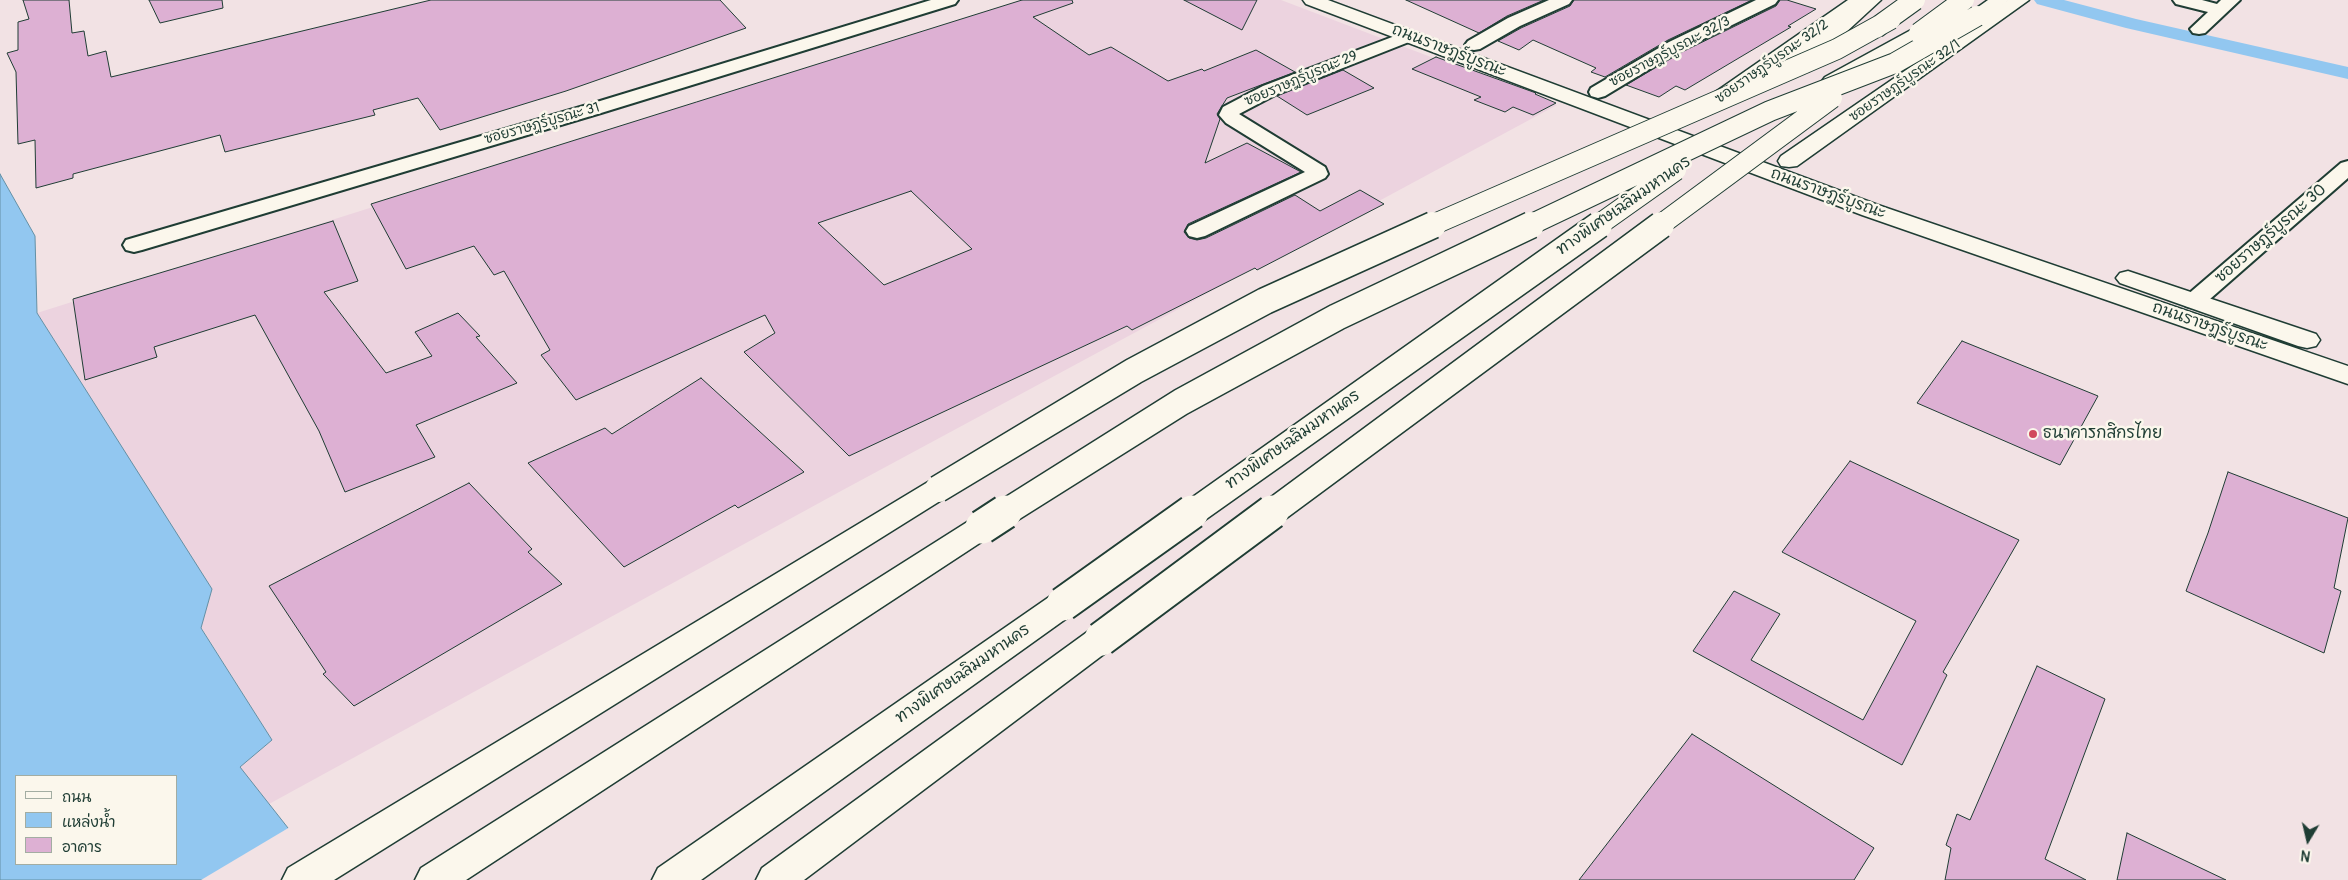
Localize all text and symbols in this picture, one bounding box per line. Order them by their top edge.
street label: ซอยราษฎร์บูรณะ 32/3 [1607,13,1733,91]
street label: ซอยราษฎร์บูรณะ 32/2 [1712,17,1832,107]
street label: ถนนราษฎร์บูรณะ [1389,20,1509,82]
street label: ซอยราษฎร์บูรณะ 32/1 [1846,36,1964,126]
street label: ซอยราษฎร์บูรณะ 29 [1242,48,1360,110]
street label: ซอยราษฎร์บูรณะ 31 [482,99,602,149]
street label: ทางพิเศษเฉลิมมหานคร [1553,152,1695,260]
street label: ถนนราษฎร์บูรณะ [1768,164,1888,224]
street label: ซอยราษฎร์บูรณะ 30 [2212,181,2330,287]
street label: ถนนราษฎร์บูรณะ [2150,298,2270,356]
street label: ทางพิเศษเฉลิมมหานคร [1222,386,1364,494]
place label: ธนาคารกสิกรไทย [2043,424,2162,444]
marker: ธนาคารกสิกรไทย [2027,428,2039,440]
street label: ทางพิเศษเฉลิมมหานคร [892,620,1034,728]
legend [15,775,178,865]
text: ถนน [62,788,91,807]
text: แหล่งน้ำ [62,813,116,832]
north arrow [2283,815,2333,865]
text: อาคาร [62,838,102,857]
text: N [2300,846,2312,864]

